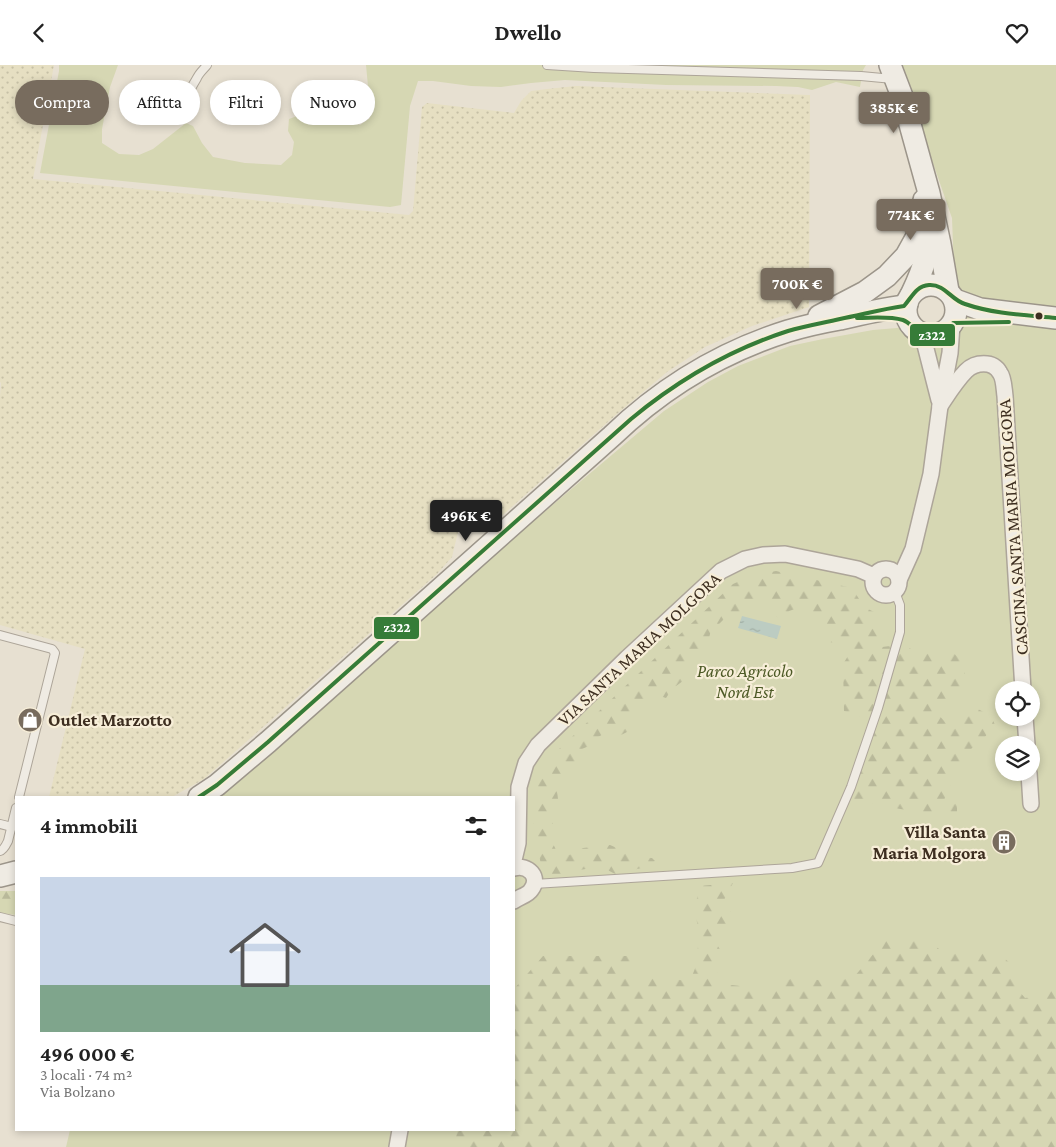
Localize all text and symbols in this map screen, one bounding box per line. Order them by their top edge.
icon: back [25,19,53,47]
icon: heart [1003,19,1031,47]
text: Dwello [495,20,561,45]
chip: Compra [15,80,109,125]
chip: Affitta [119,80,200,125]
chip: Filtri [210,80,281,125]
chip: Nuovo [291,80,375,125]
pin: 385K € [853,92,935,134]
text: 385K € [870,99,918,116]
pin: 774K € [870,199,952,241]
text: 774K € [887,206,935,223]
pin: 700K € [756,267,838,310]
text: 700K € [772,275,822,292]
unlabelled marker [1034,311,1044,321]
line badge: z322 [909,323,956,347]
text: z322 [918,327,946,343]
street label: CASCINA SANTA MARIA MOLGORA [994,397,1032,656]
pin: 496K € [425,499,507,542]
text: 496K € [441,507,491,524]
street label: VIA SANTA MARIA MOLGORA [553,568,725,730]
line badge: z322 [373,616,420,640]
text: z322 [383,619,411,635]
park label: Parco Agricolo Nord Est [697,661,793,702]
map controls [995,681,1040,781]
button: locate [995,681,1040,726]
shop icon: Outlet Marzotto [17,707,43,733]
place label: Outlet Marzotto [48,710,172,730]
button: layers [995,736,1040,781]
icon: filters [462,812,490,840]
text: 4 immobili [40,814,138,838]
place label: Villa Santa Maria Molgora [873,822,986,863]
building icon: Villa Santa Maria Molgora [991,829,1017,855]
icon: home [220,910,310,1000]
text: 496 000 € [40,1042,134,1066]
text: 3 locali · 74 m² [40,1066,132,1083]
text: Via Bolzano [40,1083,115,1100]

